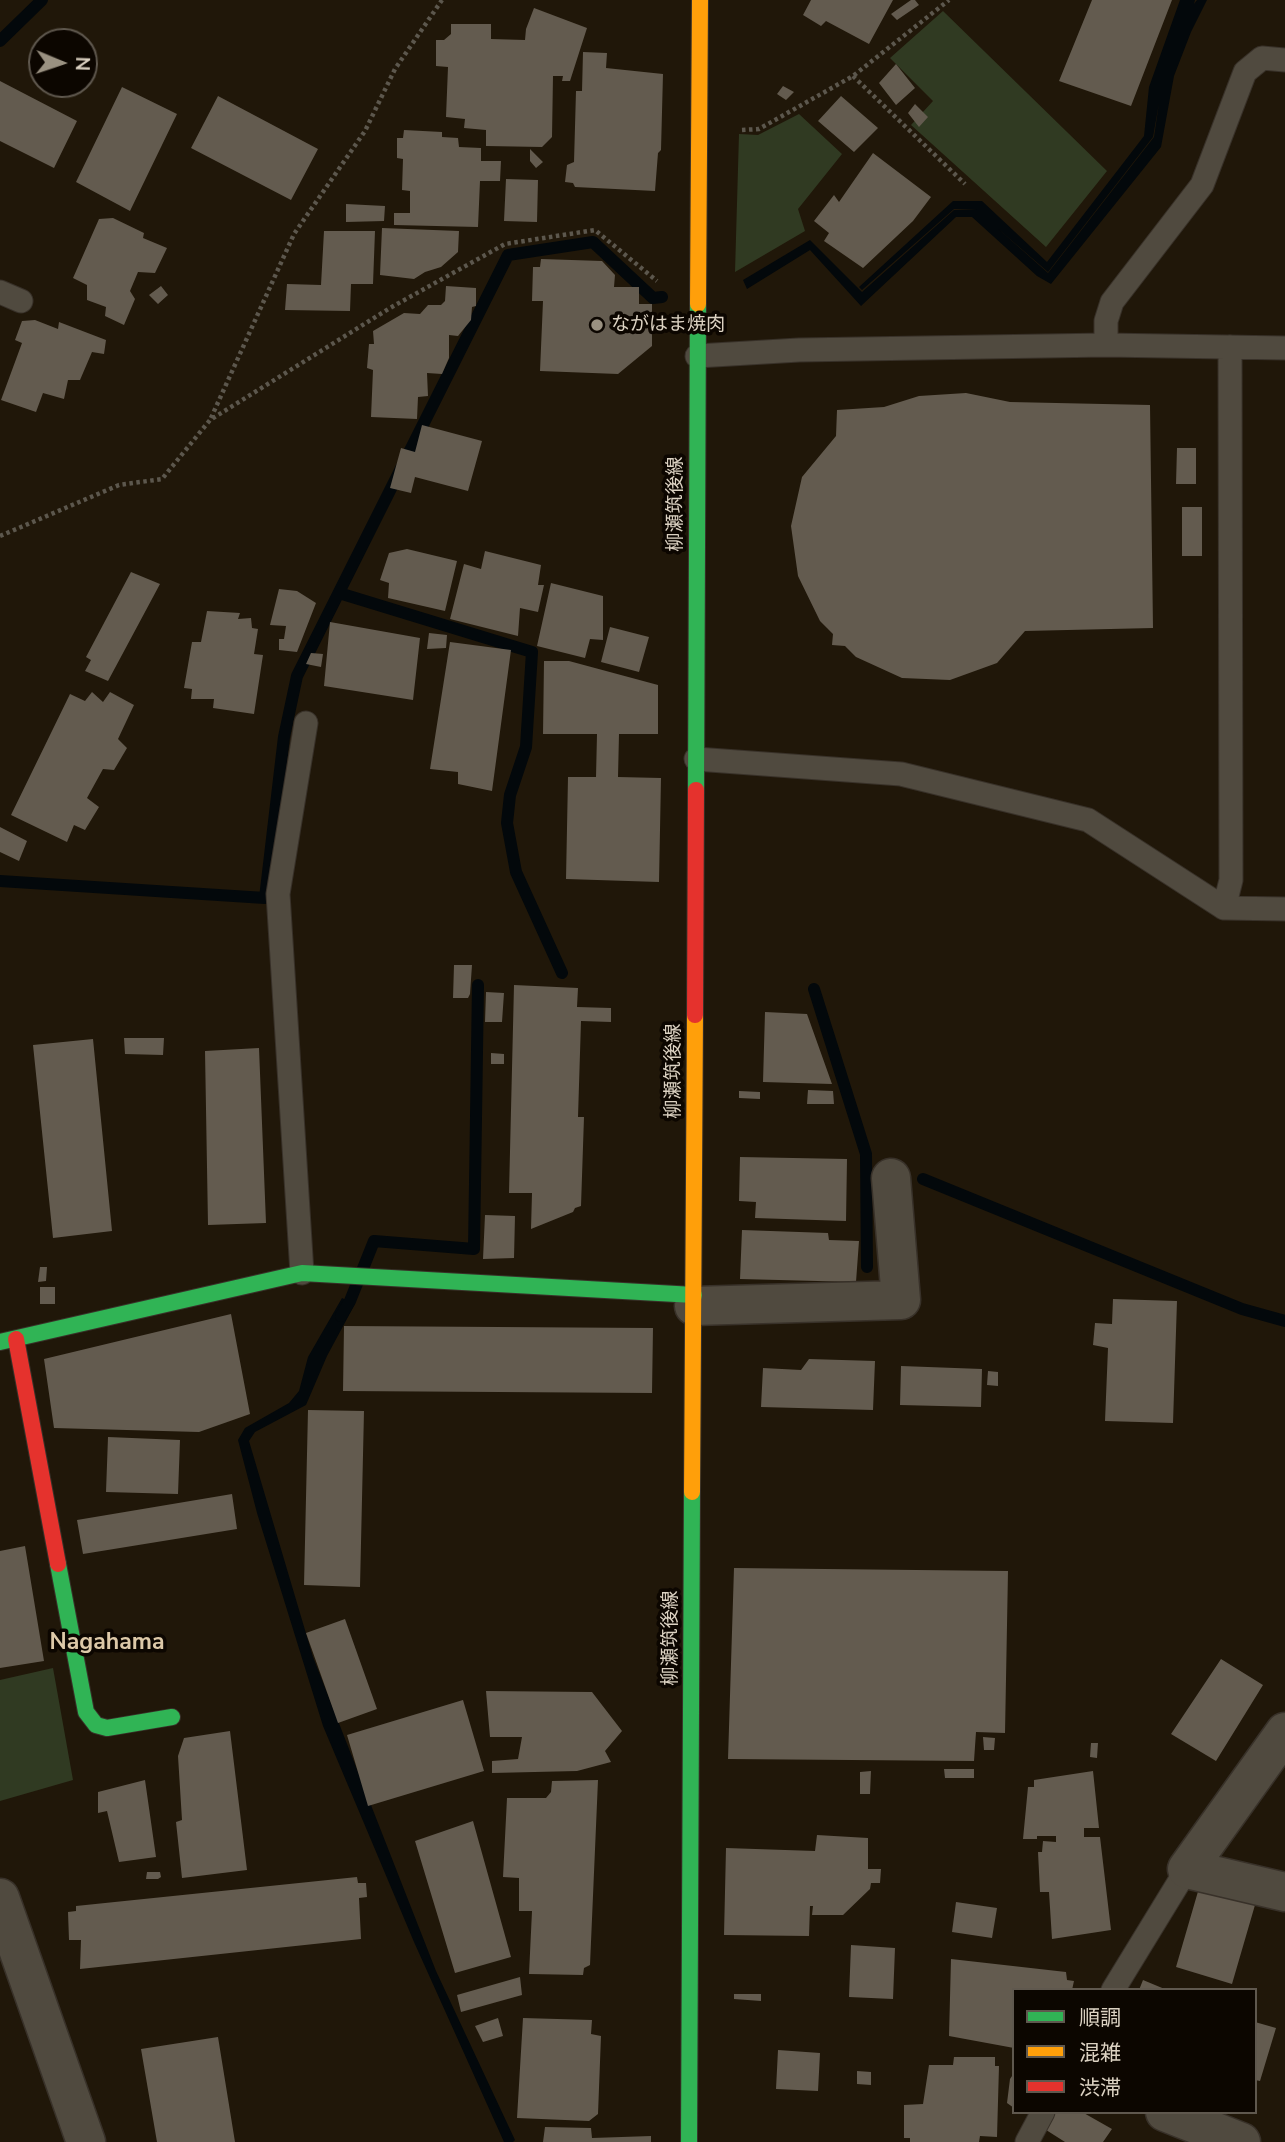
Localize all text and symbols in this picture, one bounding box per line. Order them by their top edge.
north arrow [28,28,98,98]
text: N [69,56,95,71]
place label: ながはま焼肉 [611,314,725,336]
marker: ながはま焼肉 [589,317,605,333]
street label: 柳瀬筑後線 [665,457,687,551]
street label: 柳瀬筑後線 [663,1024,685,1118]
street label: 柳瀬筑後線 [660,1591,682,1685]
district label: Nagahama [49,1629,165,1657]
legend [1012,1988,1257,2114]
text: 順調 [1079,2004,1121,2032]
text: 混雑 [1079,2039,1121,2067]
text: 渋滞 [1079,2074,1121,2102]

